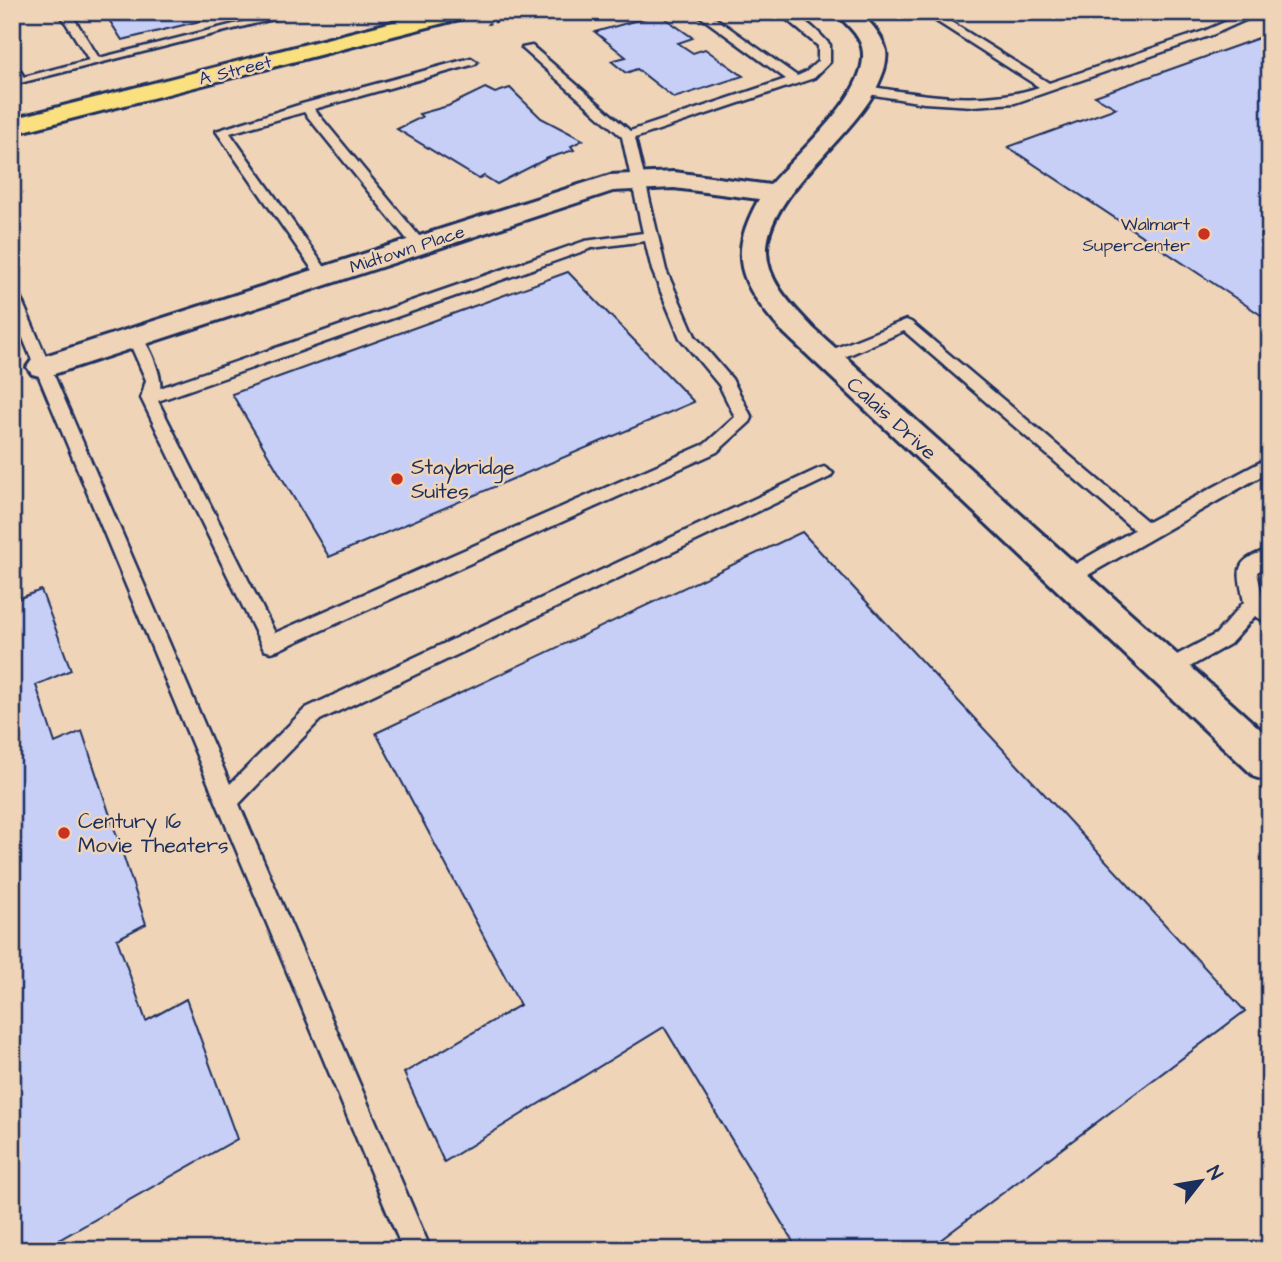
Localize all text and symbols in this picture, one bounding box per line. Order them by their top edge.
street label: A Street [196,49,275,92]
place label: Walmart Supercenter [1083,212,1191,258]
street label: Midtown Place [346,219,468,280]
marker: Walmart Supercenter [1196,226,1212,242]
street label: Calais Drive [840,370,943,467]
place label: Staybridge Suites [411,453,515,506]
marker: Staybridge Suites [389,471,405,487]
place label: Century 16 Movie Theaters [78,807,229,860]
marker: Century 16 Movie Theaters [56,825,72,841]
north arrow [1166,1146,1236,1216]
text: N [1200,1161,1229,1185]

